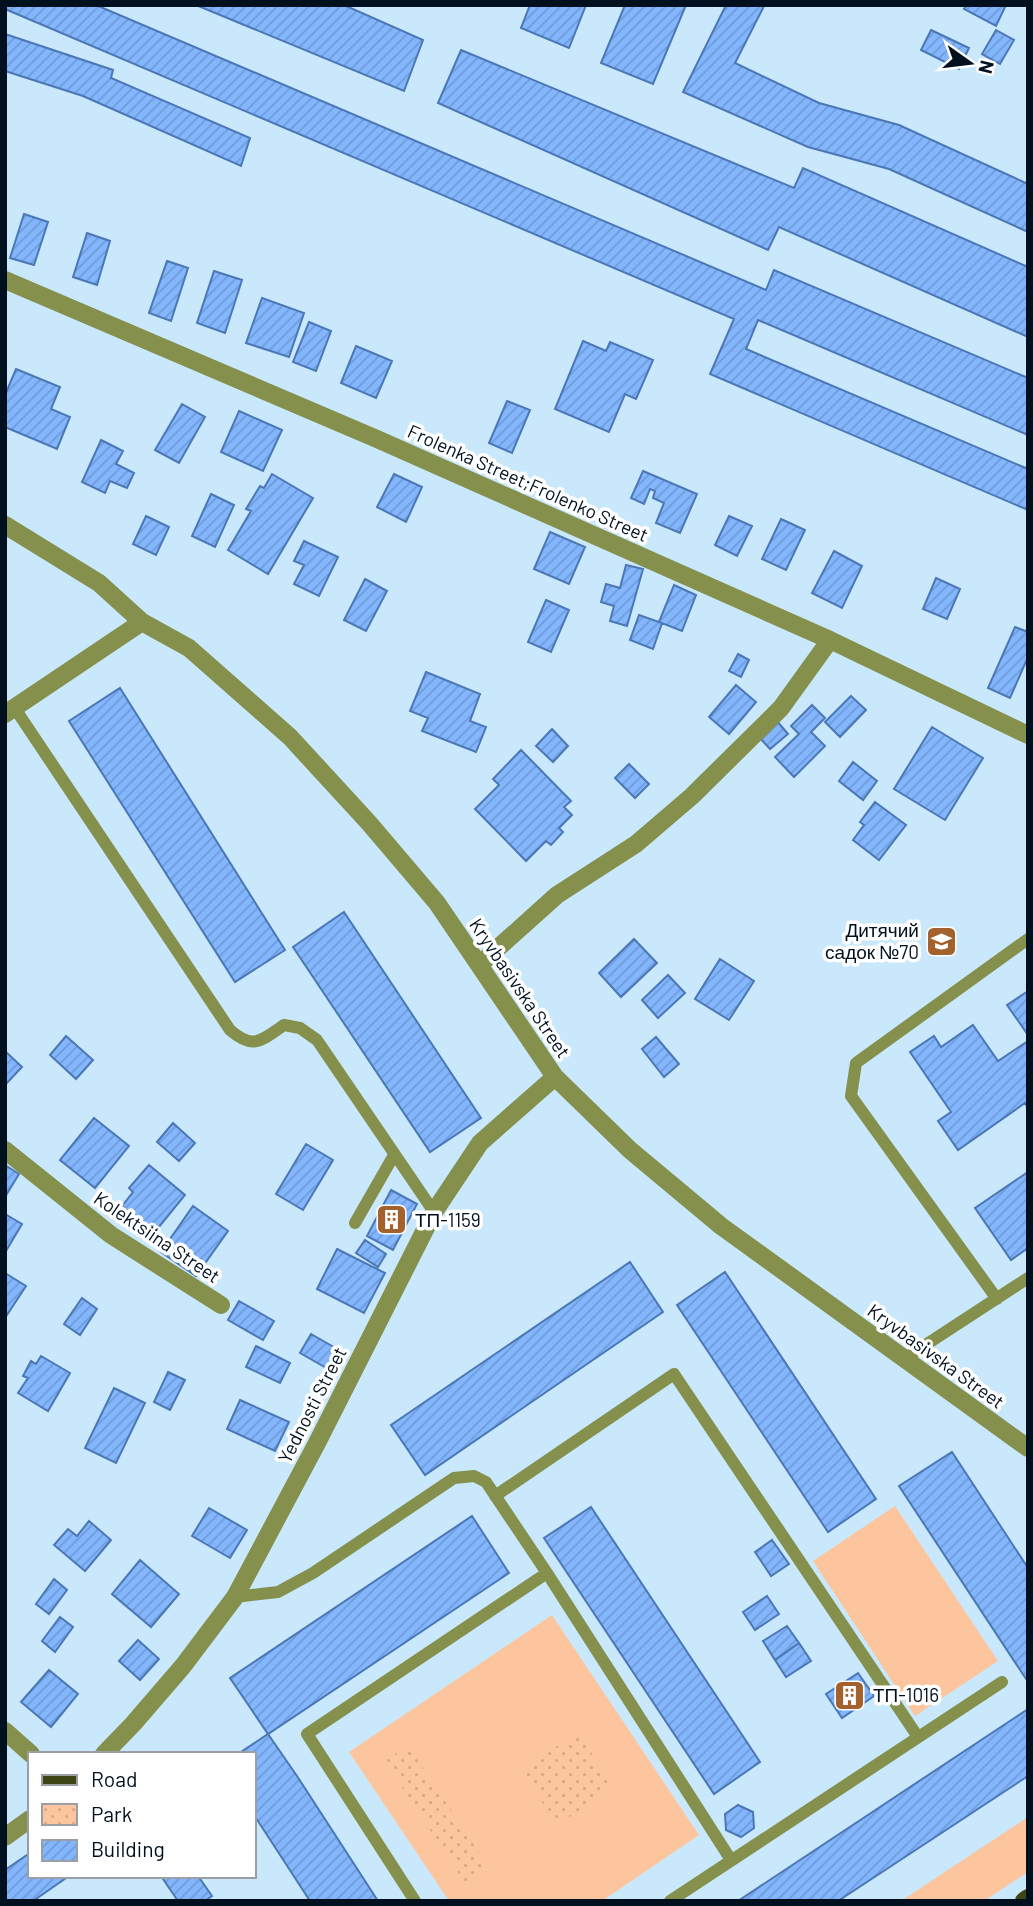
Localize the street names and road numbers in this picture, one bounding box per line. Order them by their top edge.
street label: Frolenka Street;Frolenko Street [404,419,652,546]
street label: Kryvbasivska Street [465,914,576,1062]
street label: Kolektsiina Street [90,1186,225,1287]
street label: Kryvbasivska Street [864,1298,1009,1413]
street label: Yednosti Street [272,1343,351,1467]

